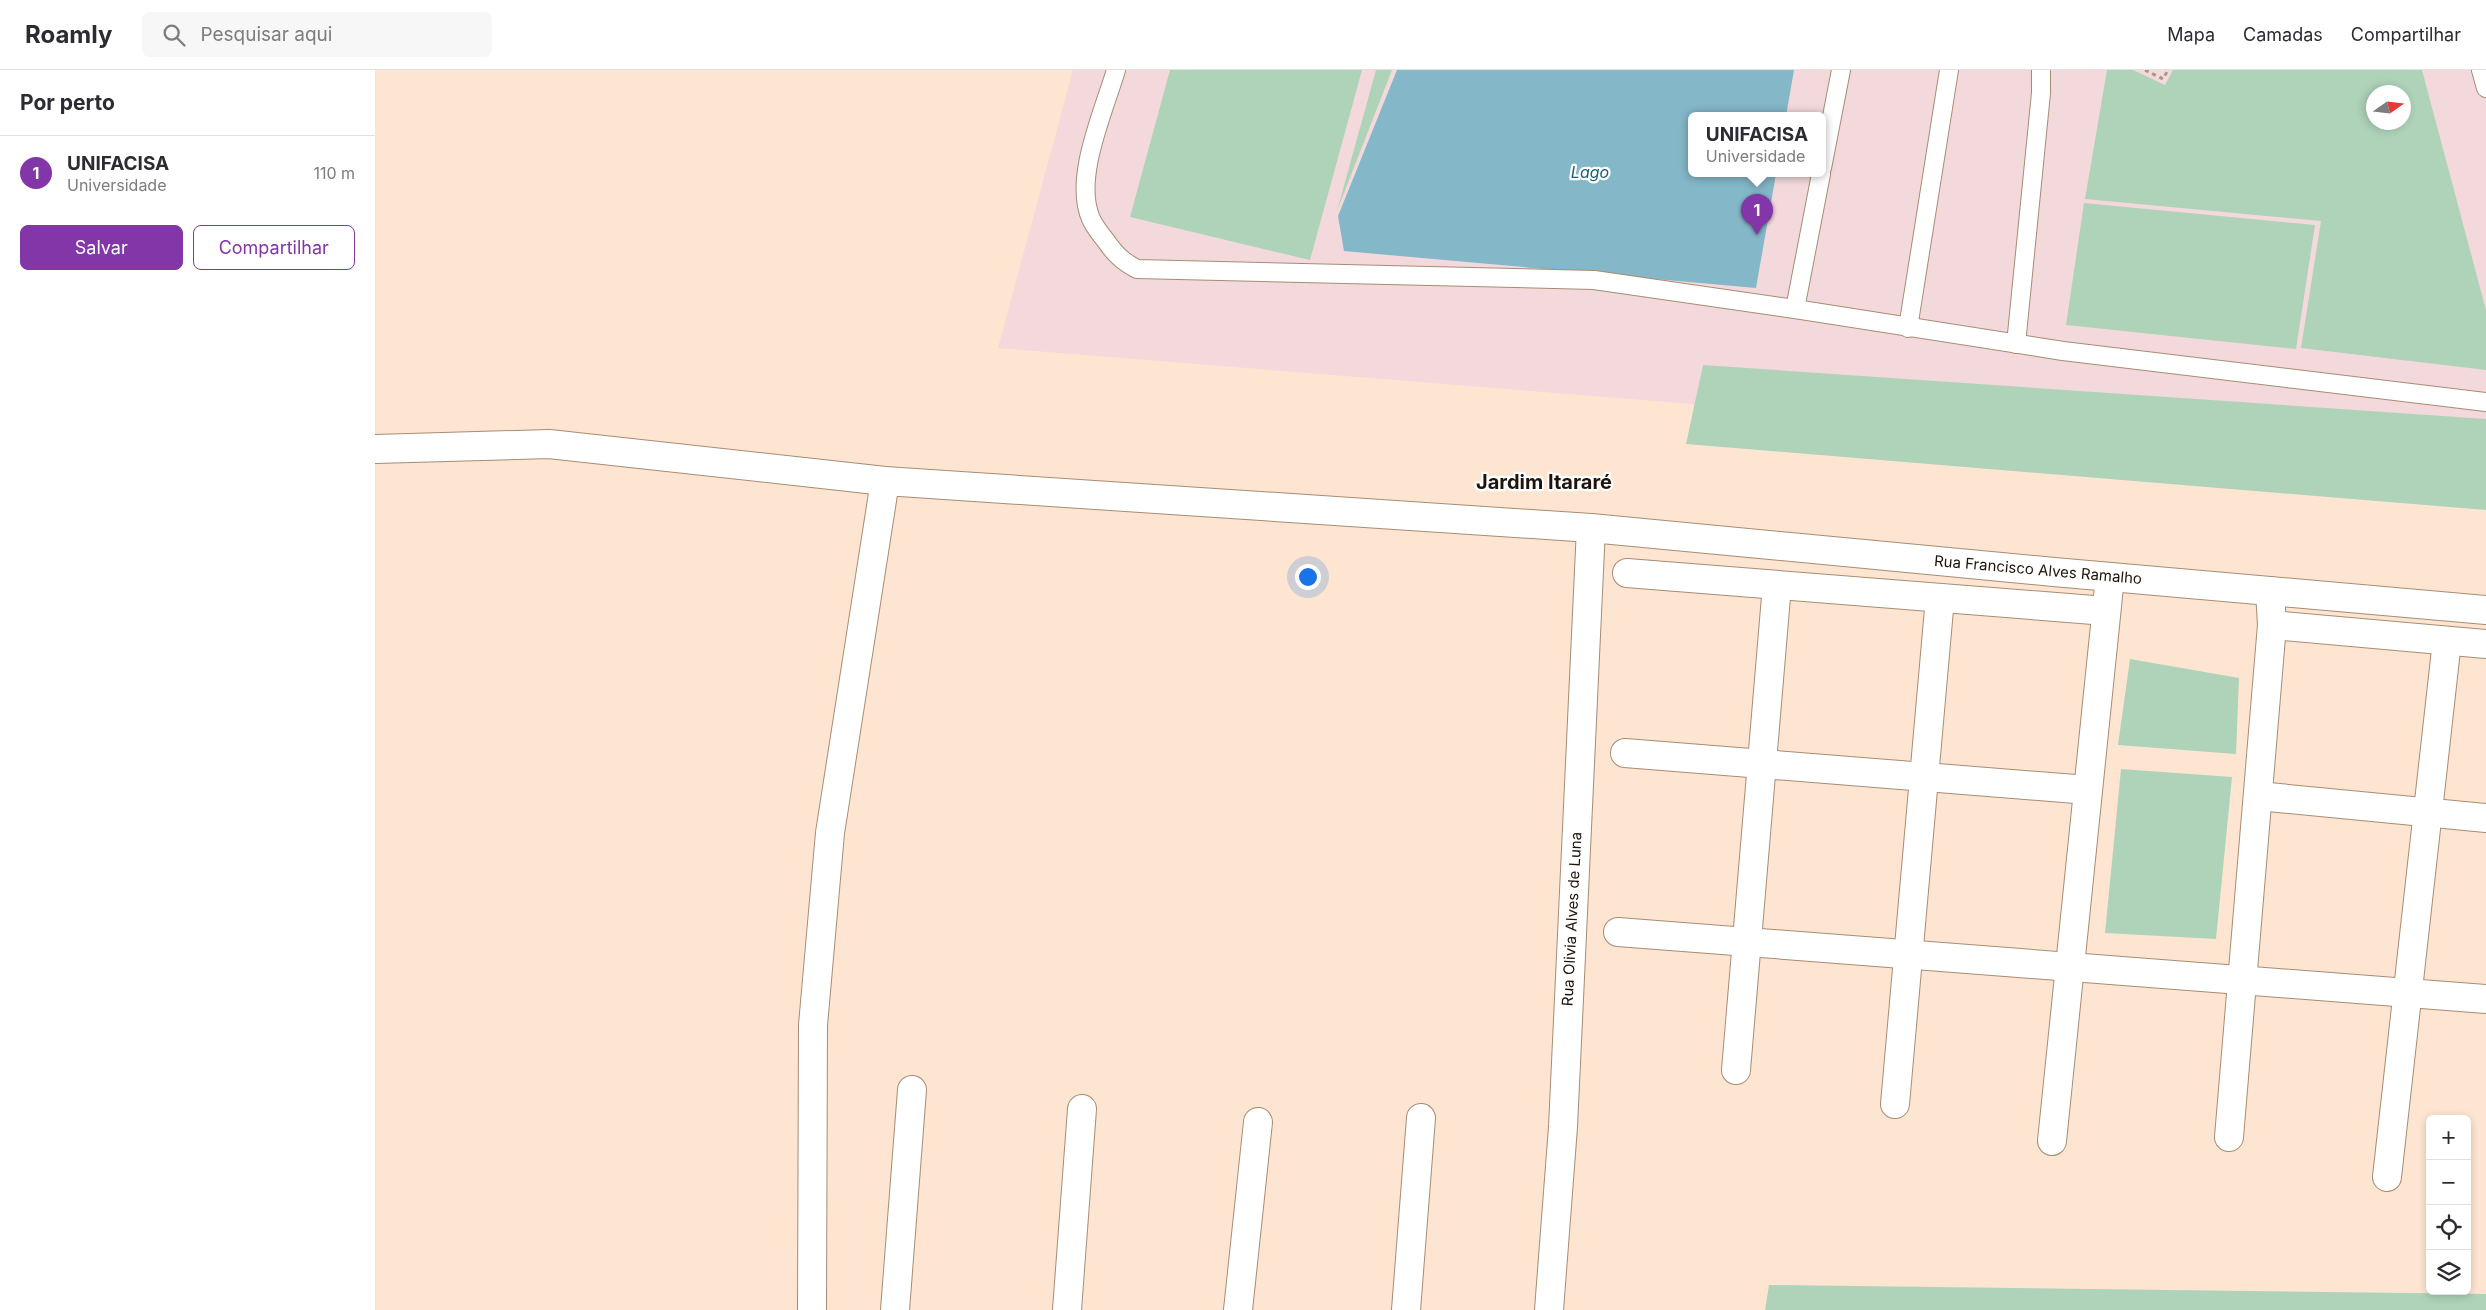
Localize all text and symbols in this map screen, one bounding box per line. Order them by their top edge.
search box [142,12,492,57]
text: Roamly [25,20,112,49]
icon: search [160,21,188,49]
text: Pesquisar aqui [200,23,332,46]
text: Mapa [2167,24,2215,45]
text: Camadas [2243,24,2323,45]
text: Compartilhar [2351,24,2461,45]
north arrow [2366,85,2411,130]
text: Por perto [20,90,115,115]
popup [1688,112,1826,177]
text: UNIFACISA [1706,123,1808,146]
text: Universidade [1706,146,1805,166]
text: UNIFACISA [67,152,169,175]
water label: Lago [1571,162,1609,182]
text: 1 [33,163,39,183]
text: 110 m [313,163,355,183]
text: Universidade [67,175,167,195]
pin: 1 [1741,194,1773,235]
button: Salvar [20,225,183,270]
button: Compartilhar [193,225,355,270]
district label: Jardim Itararé [1476,470,1612,494]
street label: Rua Francisco Alves Ramalho [1933,551,2143,588]
your location [1295,564,1321,590]
street label: Rua Olivia Alves de Luna [1557,831,1586,1007]
map controls [2426,1115,2471,1295]
button: + [2426,1115,2471,1160]
button: − [2426,1160,2471,1205]
button: locate [2426,1205,2471,1250]
button: layers [2426,1250,2471,1295]

